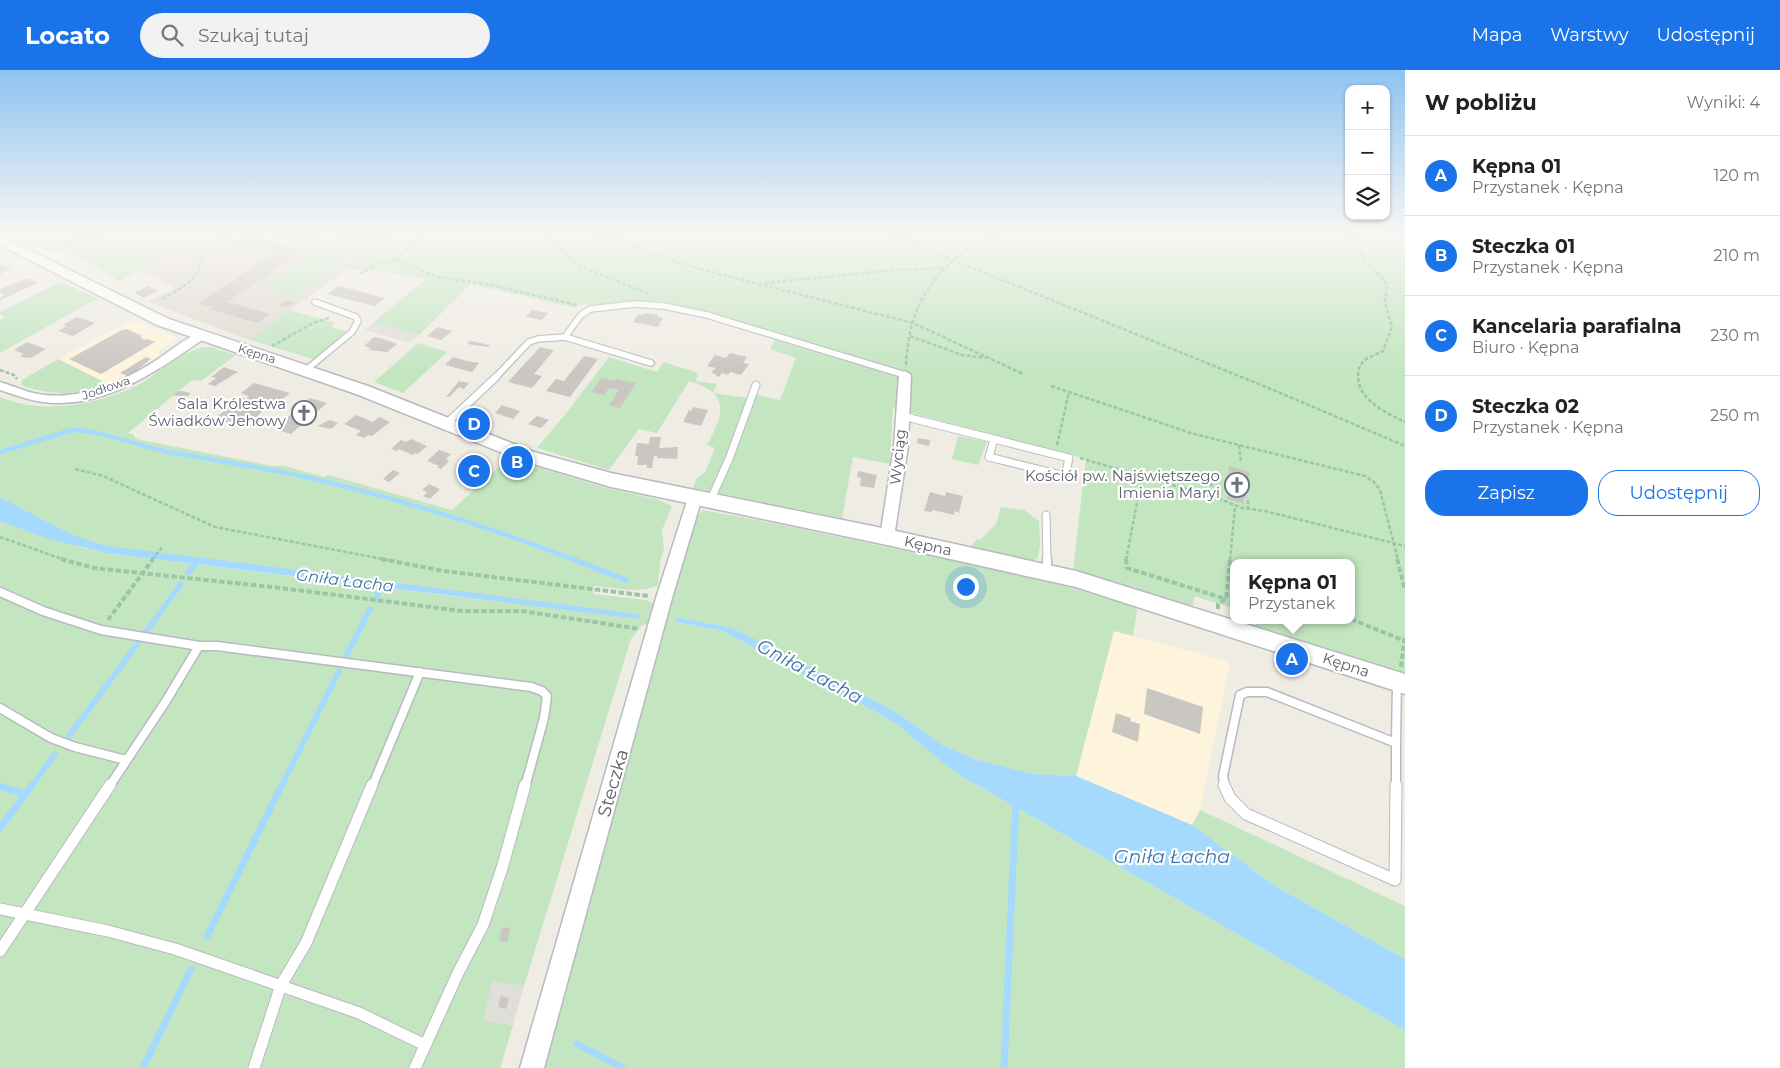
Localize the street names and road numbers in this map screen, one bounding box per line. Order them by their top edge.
street label: Kępna [236,340,278,367]
street label: Jodłowa [79,372,132,403]
street label: Wyciąg [885,428,910,486]
street label: Kępna [902,531,954,560]
street label: Kępna [1320,648,1372,681]
street label: Steczka [593,747,633,819]

